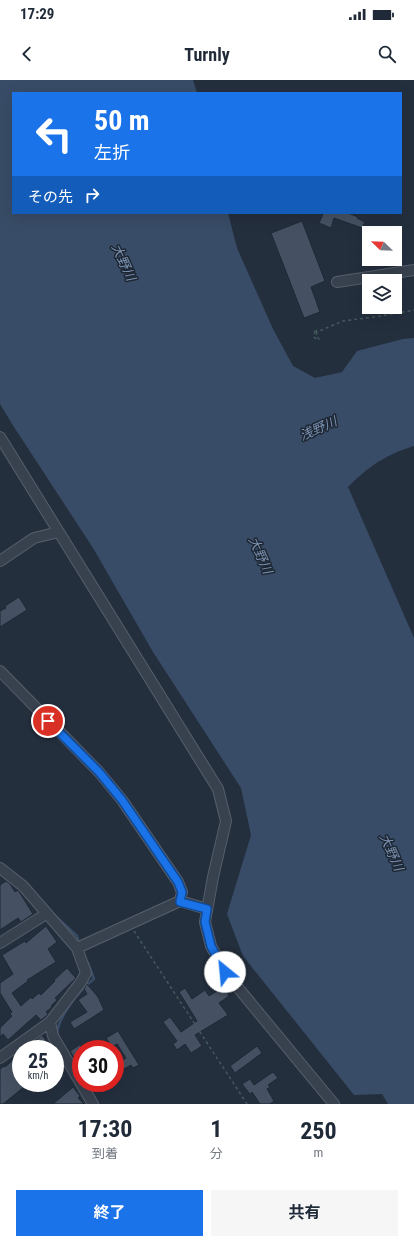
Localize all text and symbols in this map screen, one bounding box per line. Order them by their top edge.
text: 17:29 [20,5,54,23]
icon: back [16,43,38,65]
icon: search [376,43,398,65]
text: Turnly [184,44,230,65]
text: 50 m [94,104,150,137]
icon: left [28,108,80,160]
text: 左折 [94,142,130,163]
icon: right [81,184,103,206]
text: その先 [28,188,73,206]
north arrow [362,226,402,266]
map controls [362,226,402,314]
water label: 大野川 [109,241,139,285]
button: layers [362,274,402,314]
water label: 浅野川 [297,413,341,443]
water label: 大野川 [246,534,276,578]
pin [31,704,65,738]
icon: arrive [37,710,59,732]
water label: 大野川 [377,831,407,875]
position arrow [204,951,246,993]
speed limit sign: 30 [72,1040,124,1092]
text: 25 [28,1049,48,1073]
text: km/h [28,1070,48,1081]
text: 17:30 [77,1115,132,1143]
text: 1 [210,1115,222,1143]
text: 250 [300,1117,337,1145]
text: m [314,1145,323,1160]
text: 到着 [92,1146,118,1161]
text: 分 [210,1146,223,1161]
button: 終了 [16,1190,203,1236]
button: 共有 [211,1190,398,1236]

